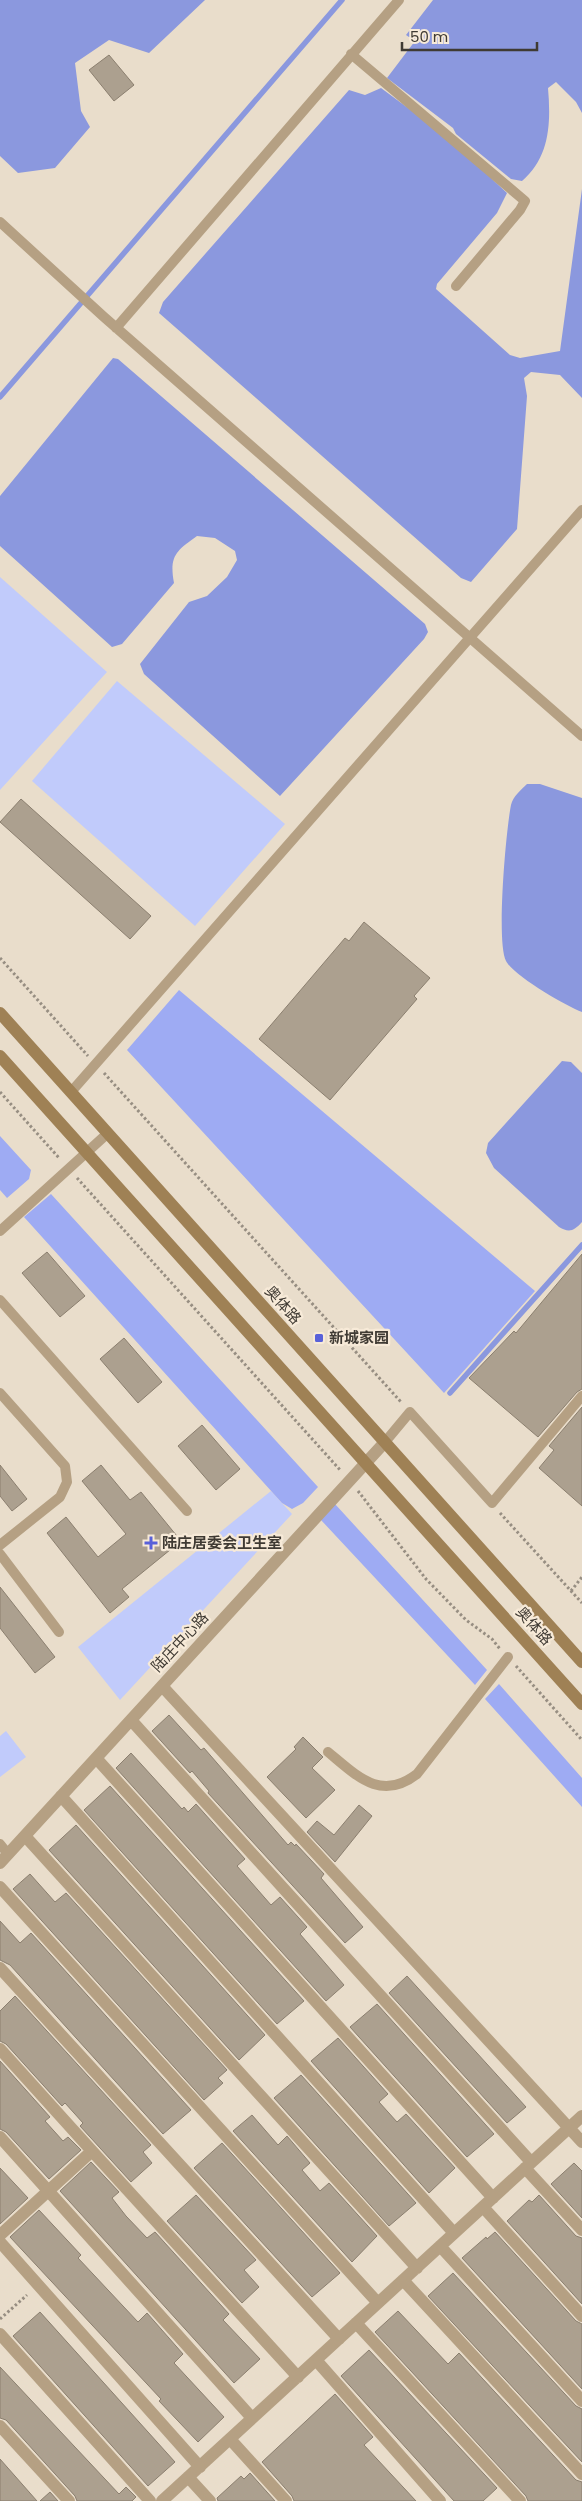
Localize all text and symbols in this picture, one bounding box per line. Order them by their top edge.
scale bar [402,20,537,52]
text: 50 m [410,26,448,47]
street label: 奥体路 [261,1281,306,1328]
place label: 新城家园 [329,1327,389,1348]
marker: 新城家园 [313,1332,325,1344]
place label: 陆庄居委会卫生室 [162,1532,282,1553]
marker: 陆庄居委会卫生室 [144,1536,158,1550]
street label: 奥体路 [512,1602,557,1649]
street label: 陆庄中心路 [146,1607,213,1676]

